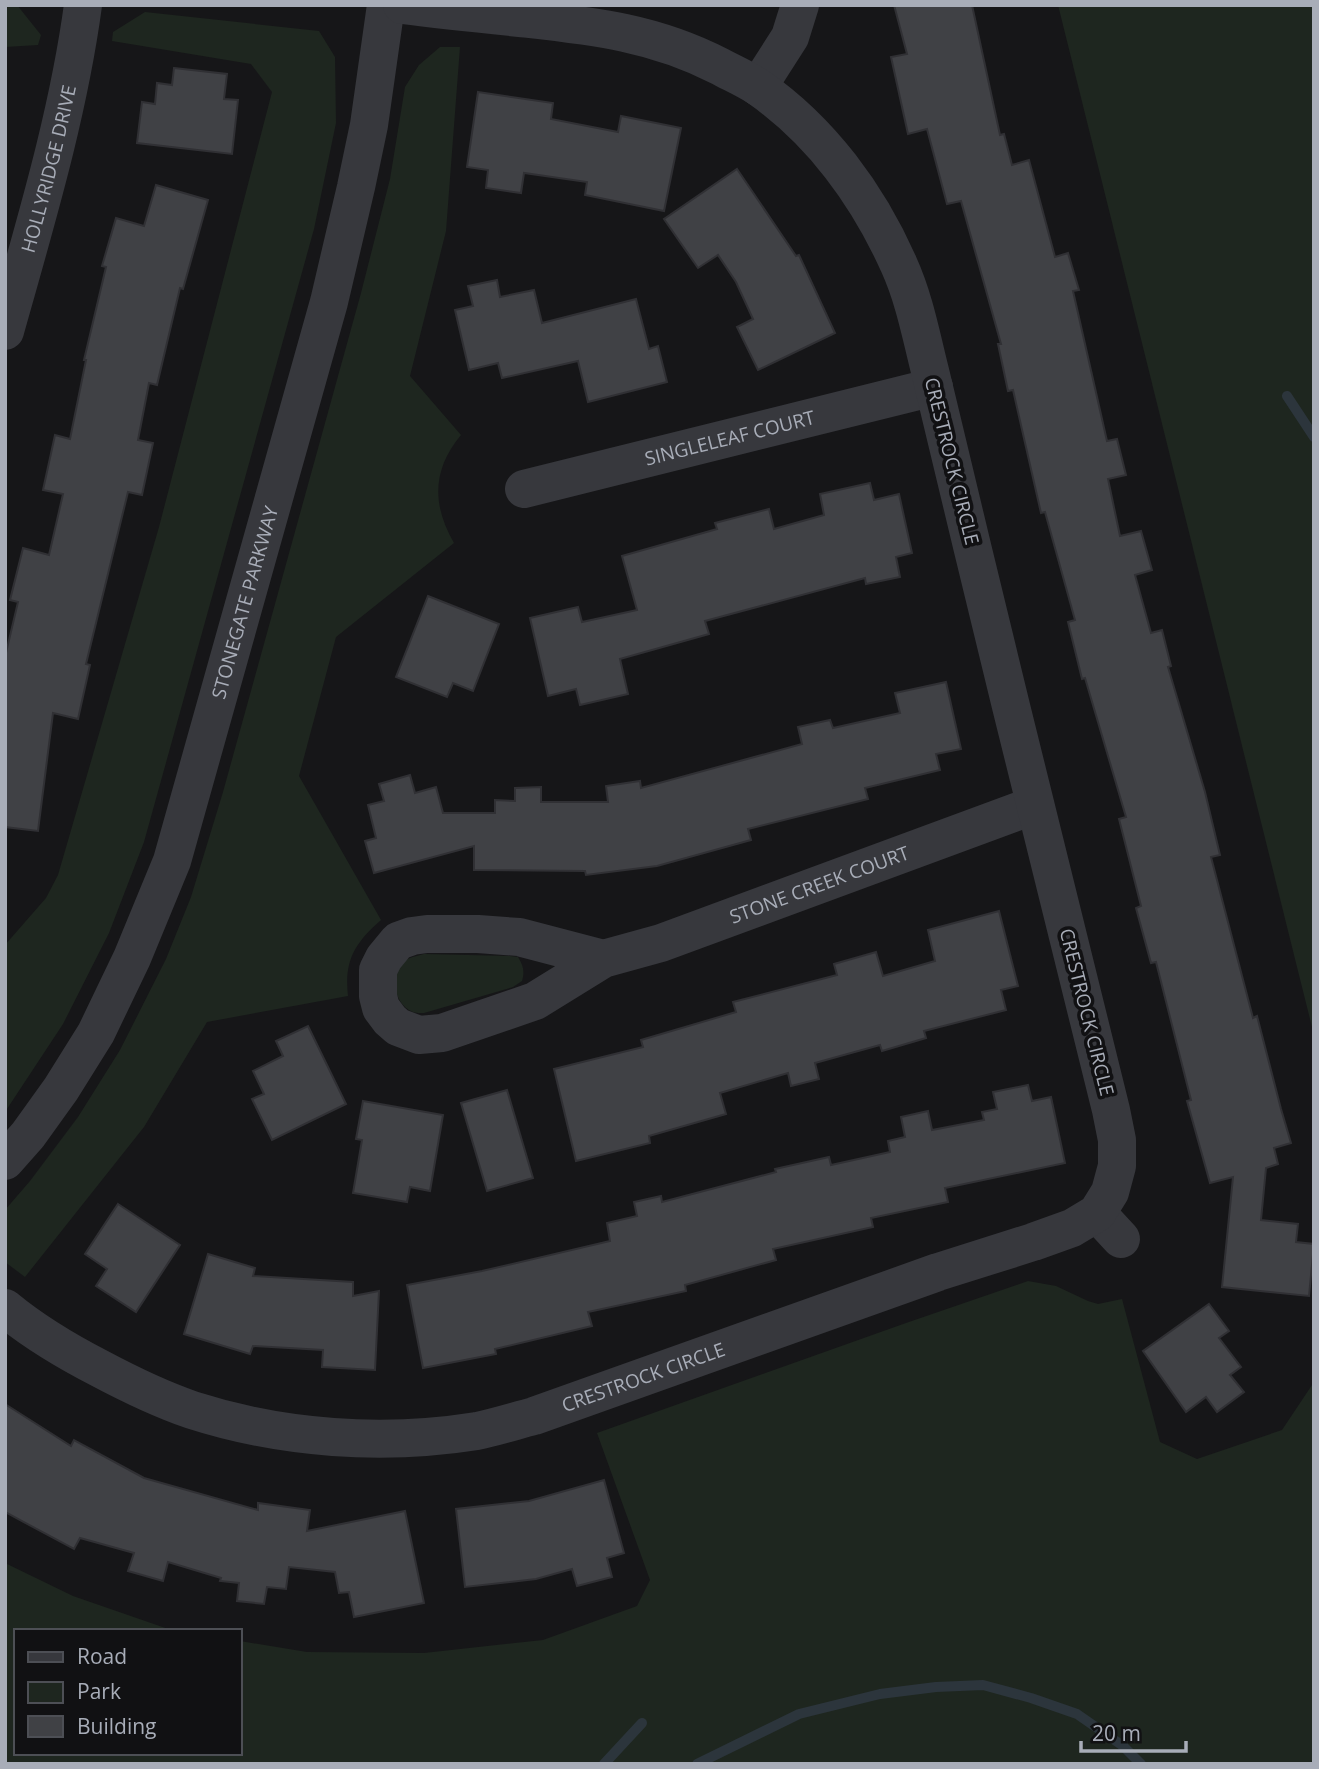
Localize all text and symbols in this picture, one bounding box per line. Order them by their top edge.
street label: HOLLYRIDGE DRIVE [15,83,82,256]
street label: CRESTROCK CIRCLE [919,375,985,547]
street label: SINGLELEAF COURT [642,404,818,471]
street label: STONEGATE PARKWAY [205,503,284,702]
street label: STONE CREEK COURT [726,839,913,930]
street label: CRESTROCK CIRCLE [1054,926,1120,1098]
street label: CRESTROCK CIRCLE [558,1336,728,1418]
legend [14,1629,242,1755]
text: Road [77,1642,127,1670]
text: Park [77,1677,121,1705]
scale bar [1081,1710,1186,1754]
text: Building [77,1712,156,1740]
text: 20 m [1092,1719,1141,1747]

